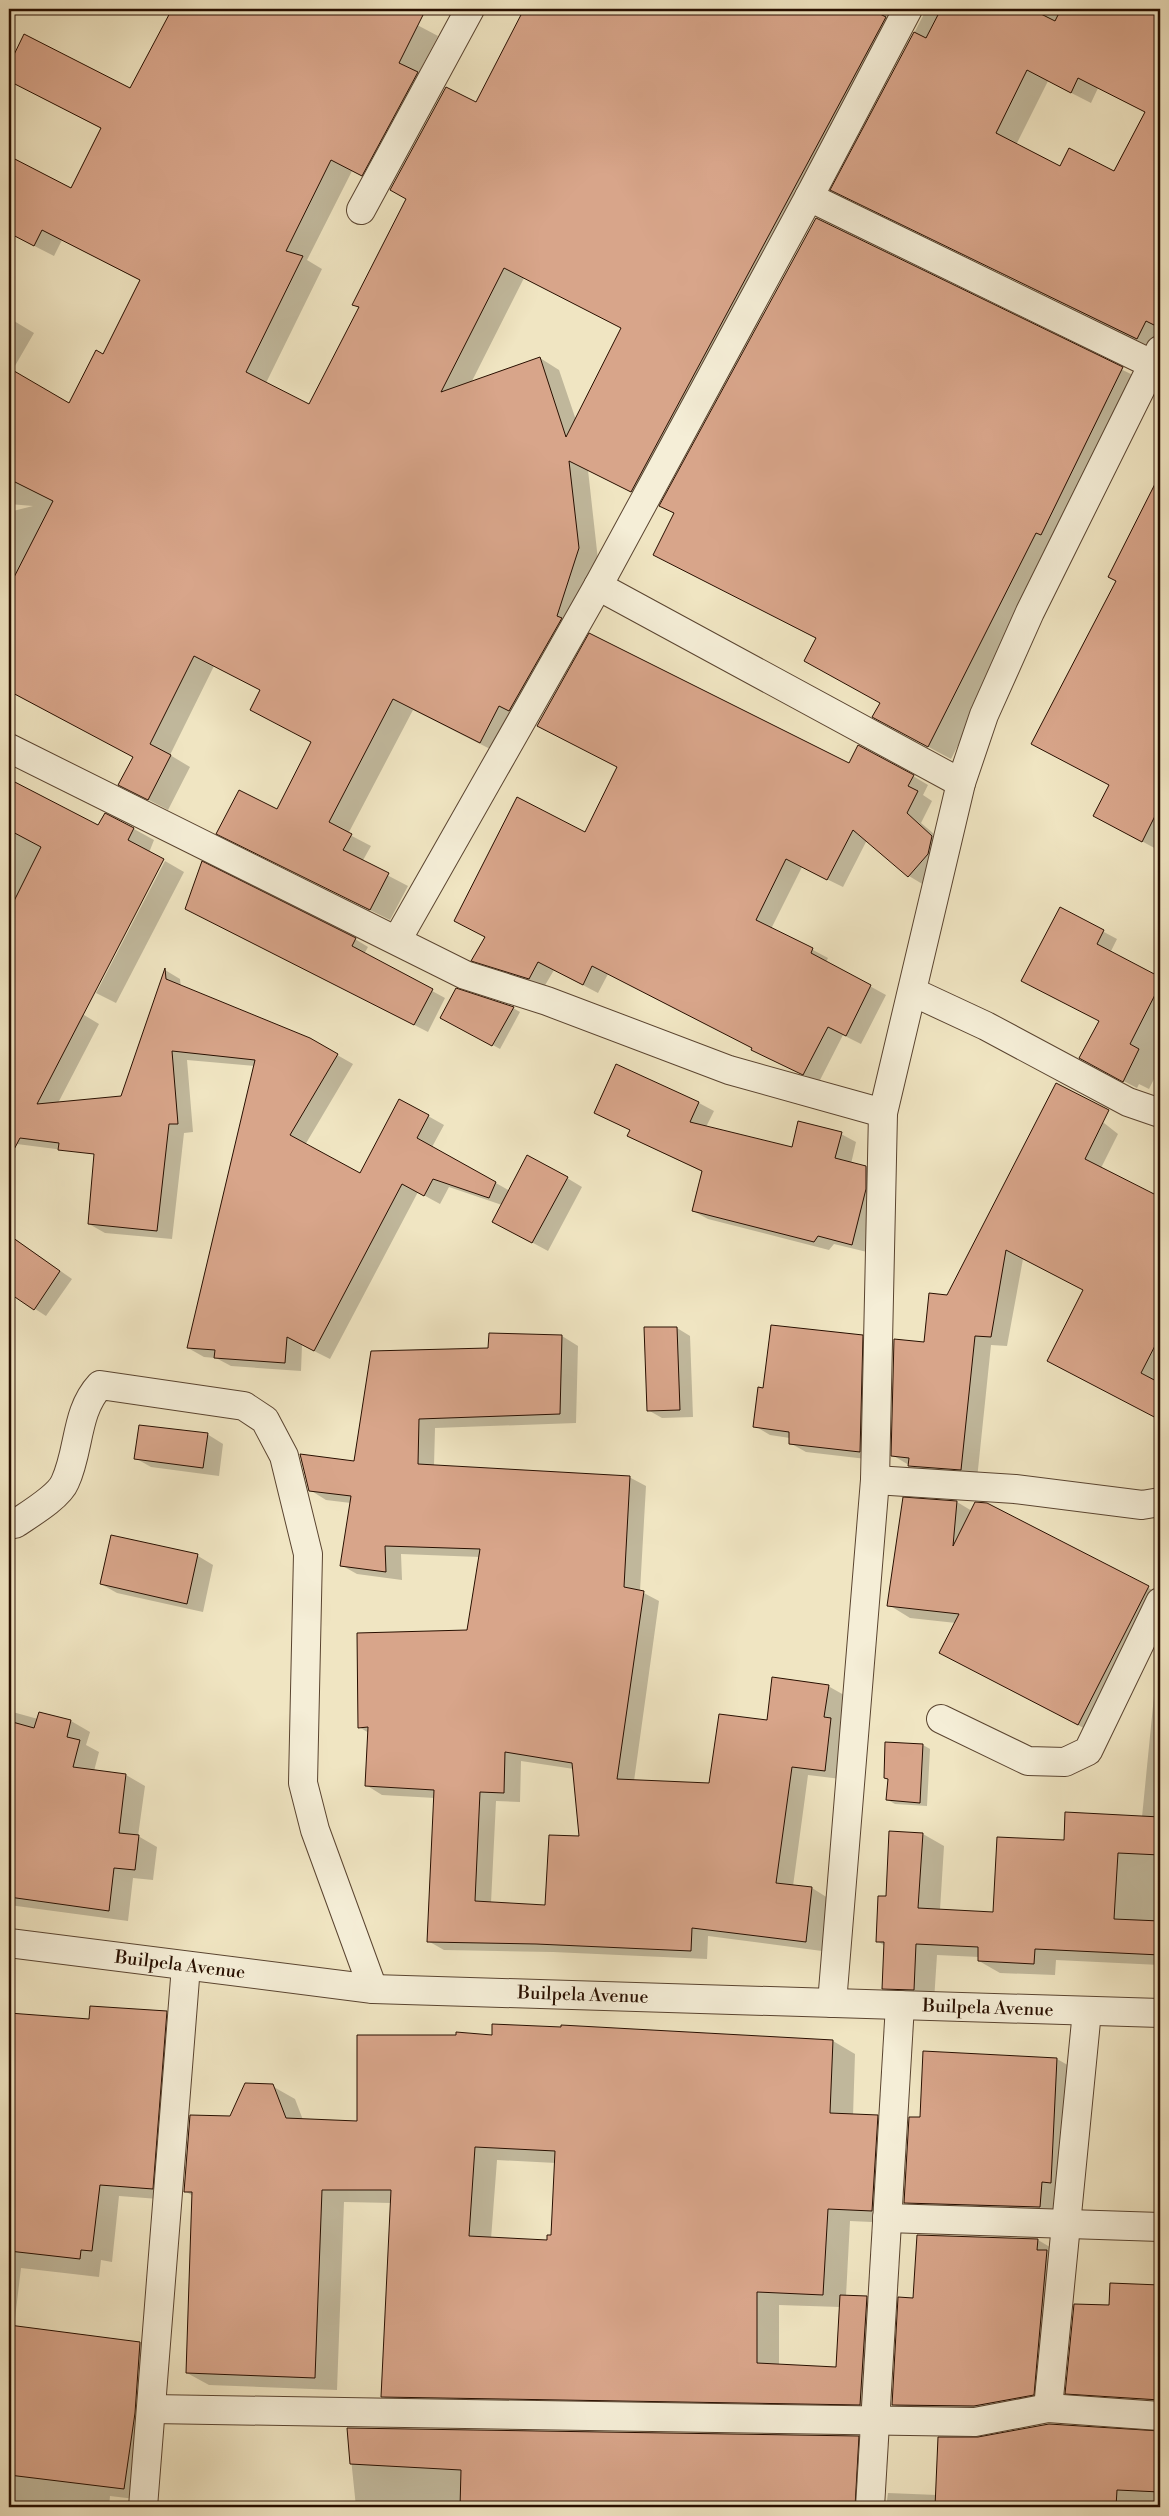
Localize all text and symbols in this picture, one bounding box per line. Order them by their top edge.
street label: Builpela Avenue [113,1945,246,1984]
street label: Builpela Avenue [516,1981,649,2009]
street label: Builpela Avenue [921,1994,1054,2022]

